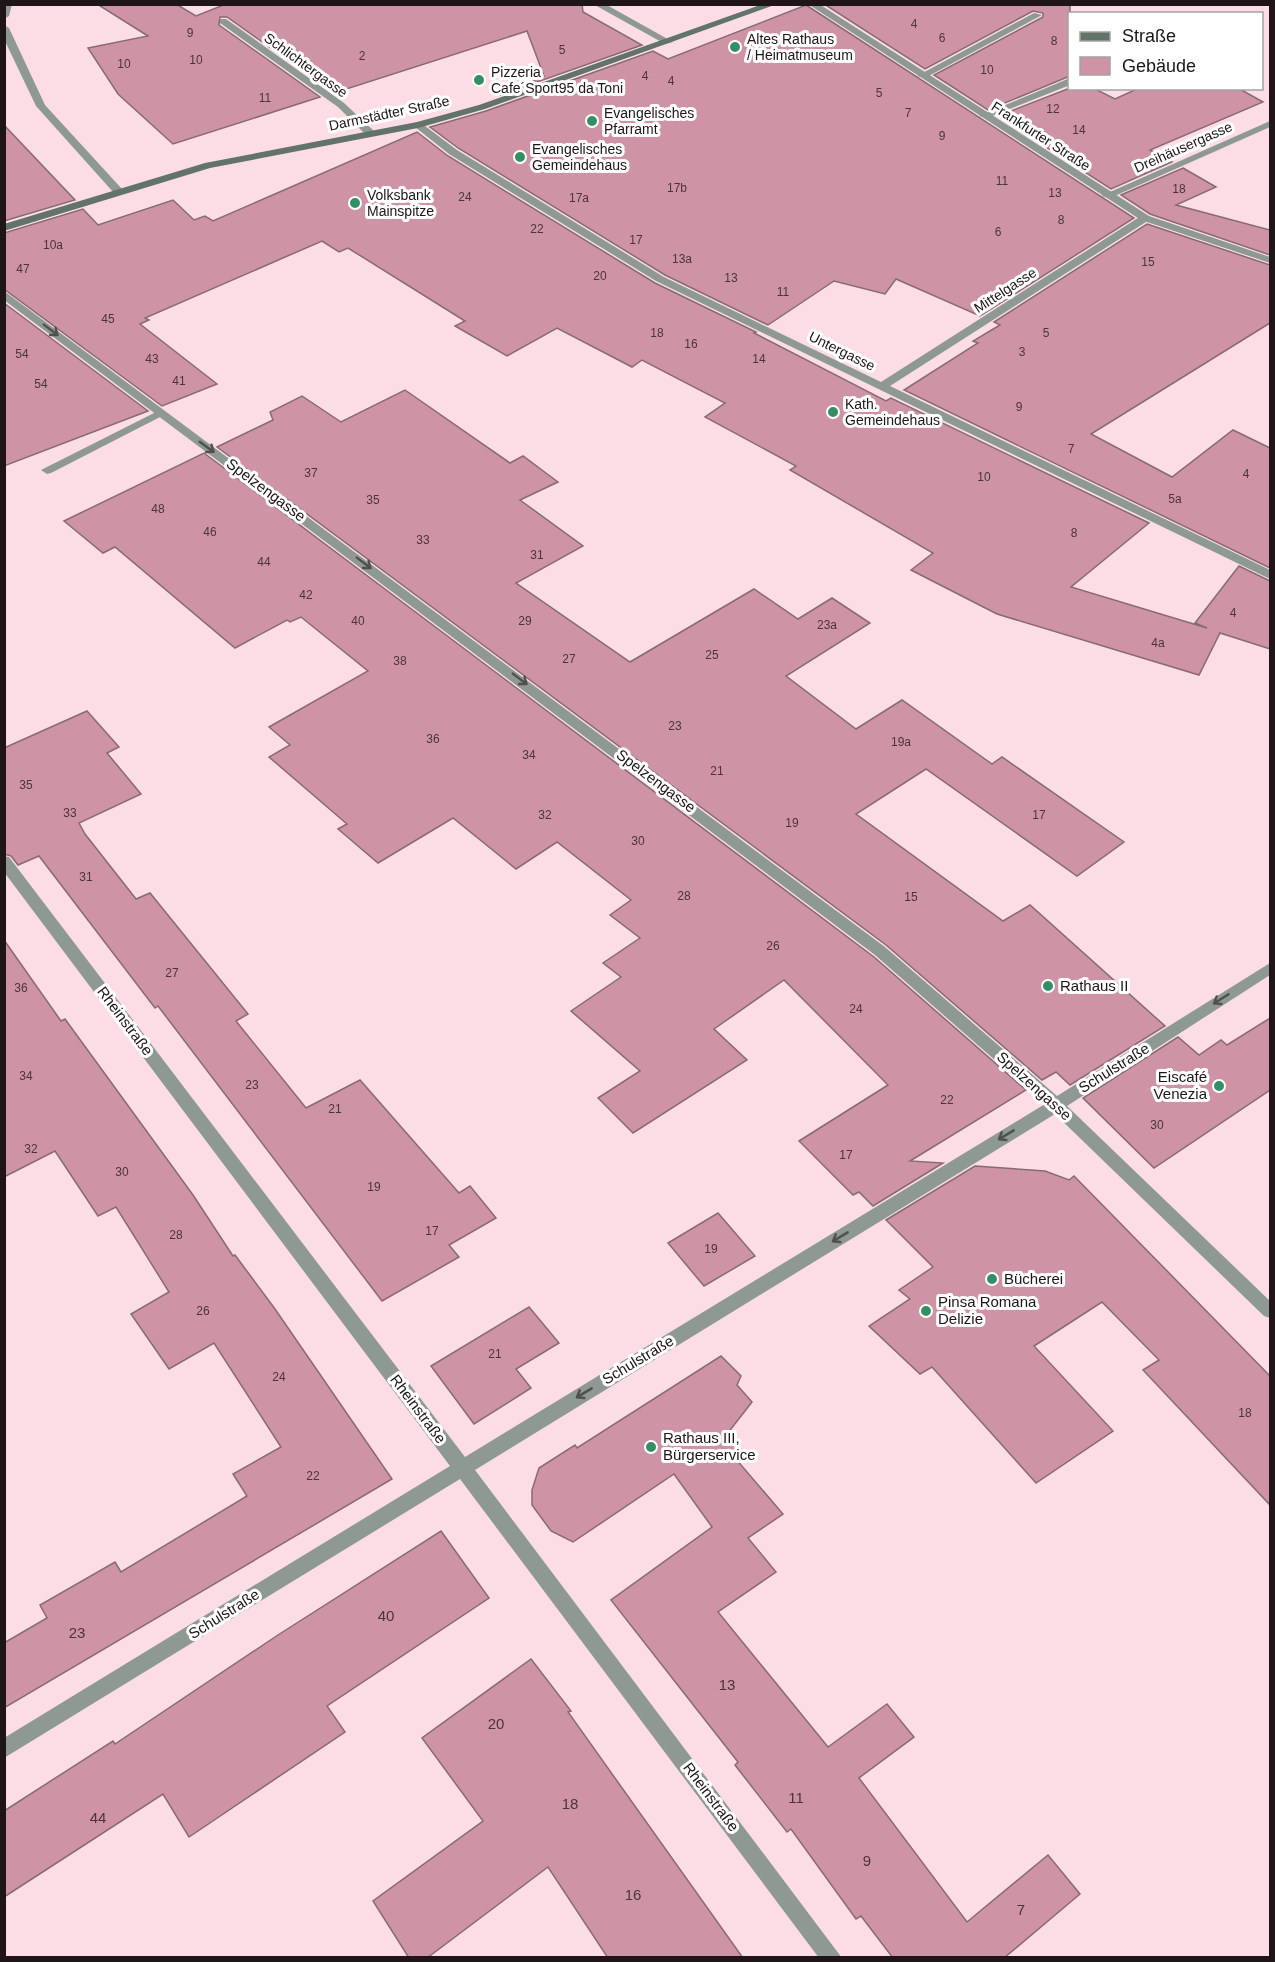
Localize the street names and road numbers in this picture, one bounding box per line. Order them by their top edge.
street label: Schlichtergasse [261,29,351,101]
street label: Darmstädter Straße [327,92,451,134]
street label: Frankfurter Straße [989,98,1093,174]
street label: Dreihäusergasse [1131,118,1235,176]
street label: Mittelgasse [971,264,1039,316]
street label: Untergasse [806,328,878,374]
street label: Spelzengasse [224,454,309,525]
street label: Spelzengasse [614,745,699,816]
street label: Rheinstraße [94,983,157,1058]
street label: Schulstraße [1075,1039,1152,1096]
street label: Spelzengasse [994,1048,1075,1123]
street label: Schulstraße [599,1332,676,1387]
street label: Rheinstraße [387,1371,450,1446]
street label: Schulstraße [185,1585,262,1642]
street label: Rheinstraße [680,1759,743,1834]

